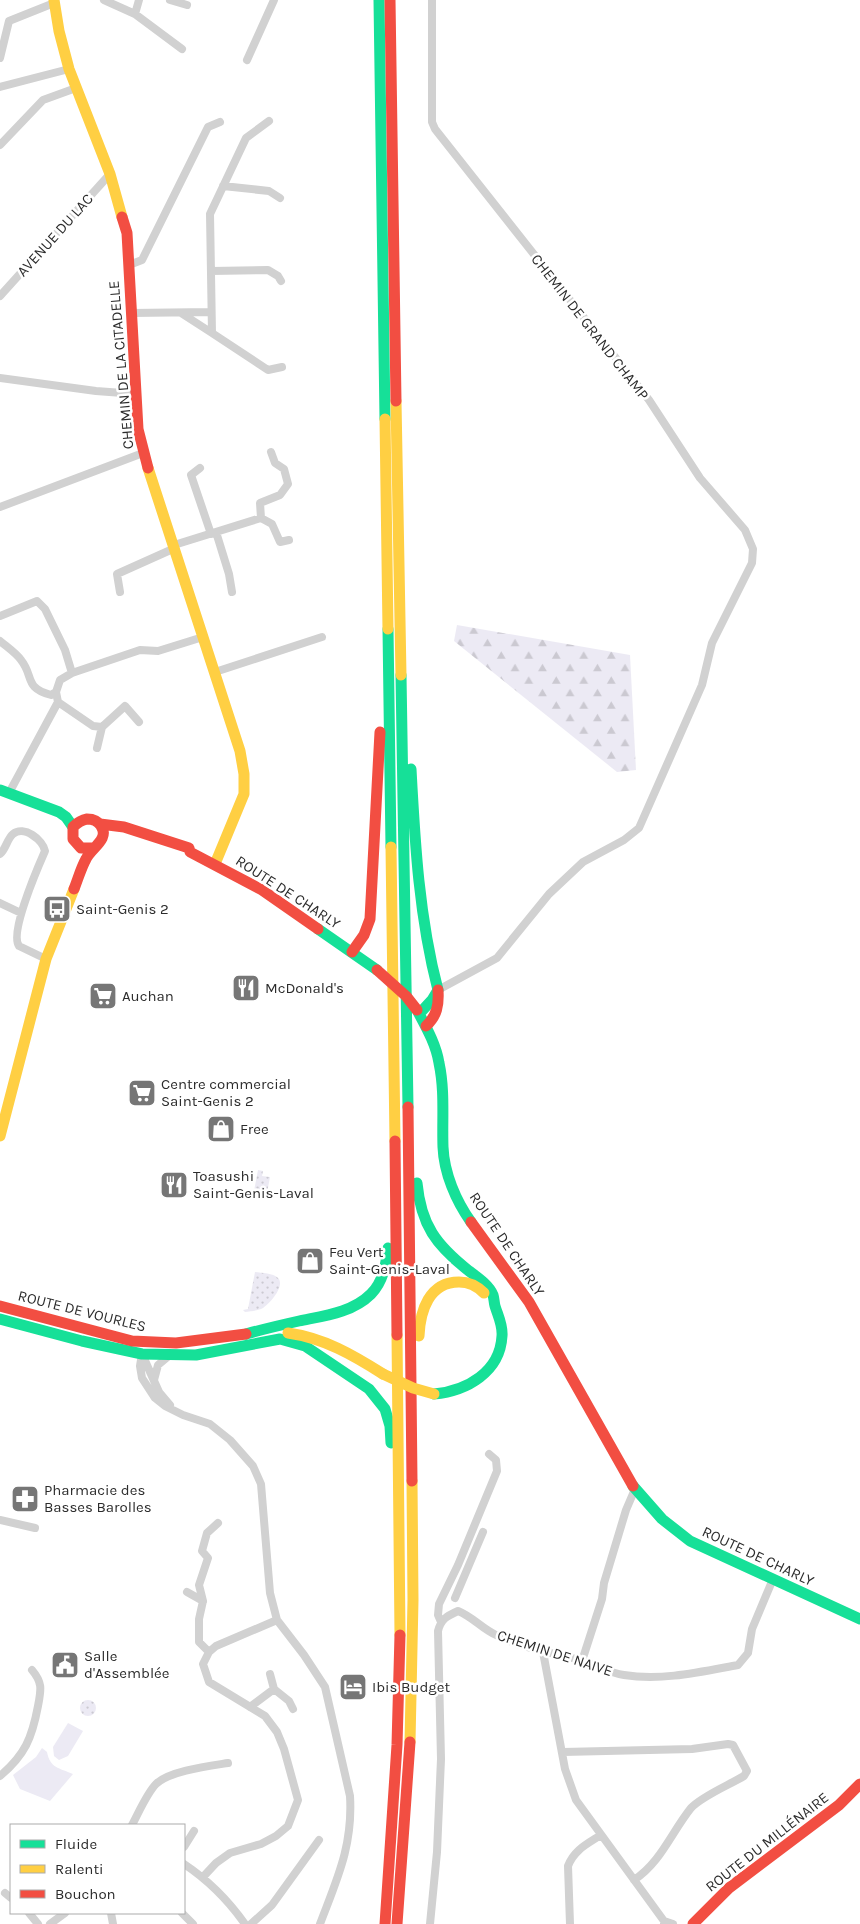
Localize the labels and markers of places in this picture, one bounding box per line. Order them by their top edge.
bus stop icon: Saint-Genis 2 [42,894,72,924]
place label: Saint-Genis 2 [76,900,169,918]
restaurant icon: McDonald's [231,973,261,1003]
place label: McDonald's [265,979,344,997]
supermarket icon: Auchan [88,981,118,1011]
place label: Auchan [122,987,174,1005]
place label: Centre commercial Saint-Genis 2 [161,1075,291,1110]
supermarket icon: Centre commercial Saint-Genis 2 [127,1078,157,1108]
shop icon: Free [206,1114,236,1144]
place label: Free [240,1120,269,1138]
place label: Toasushi Saint-Genis-Laval [193,1167,314,1202]
restaurant icon: Toasushi Saint-Genis-Laval [159,1170,189,1200]
place label: Feu Vert Saint-Genis-Laval [329,1243,450,1278]
shop icon: Feu Vert Saint-Genis-Laval [295,1246,325,1276]
place label: Pharmacie des Basses Barolles [44,1481,152,1516]
pharmacy icon: Pharmacie des Basses Barolles [10,1484,40,1514]
place label: Salle d'Assemblée [84,1647,170,1682]
public building icon: Salle d'Assemblée [50,1650,80,1680]
hotel icon: Ibis Budget [338,1672,368,1702]
place label: Ibis Budget [372,1678,450,1696]

